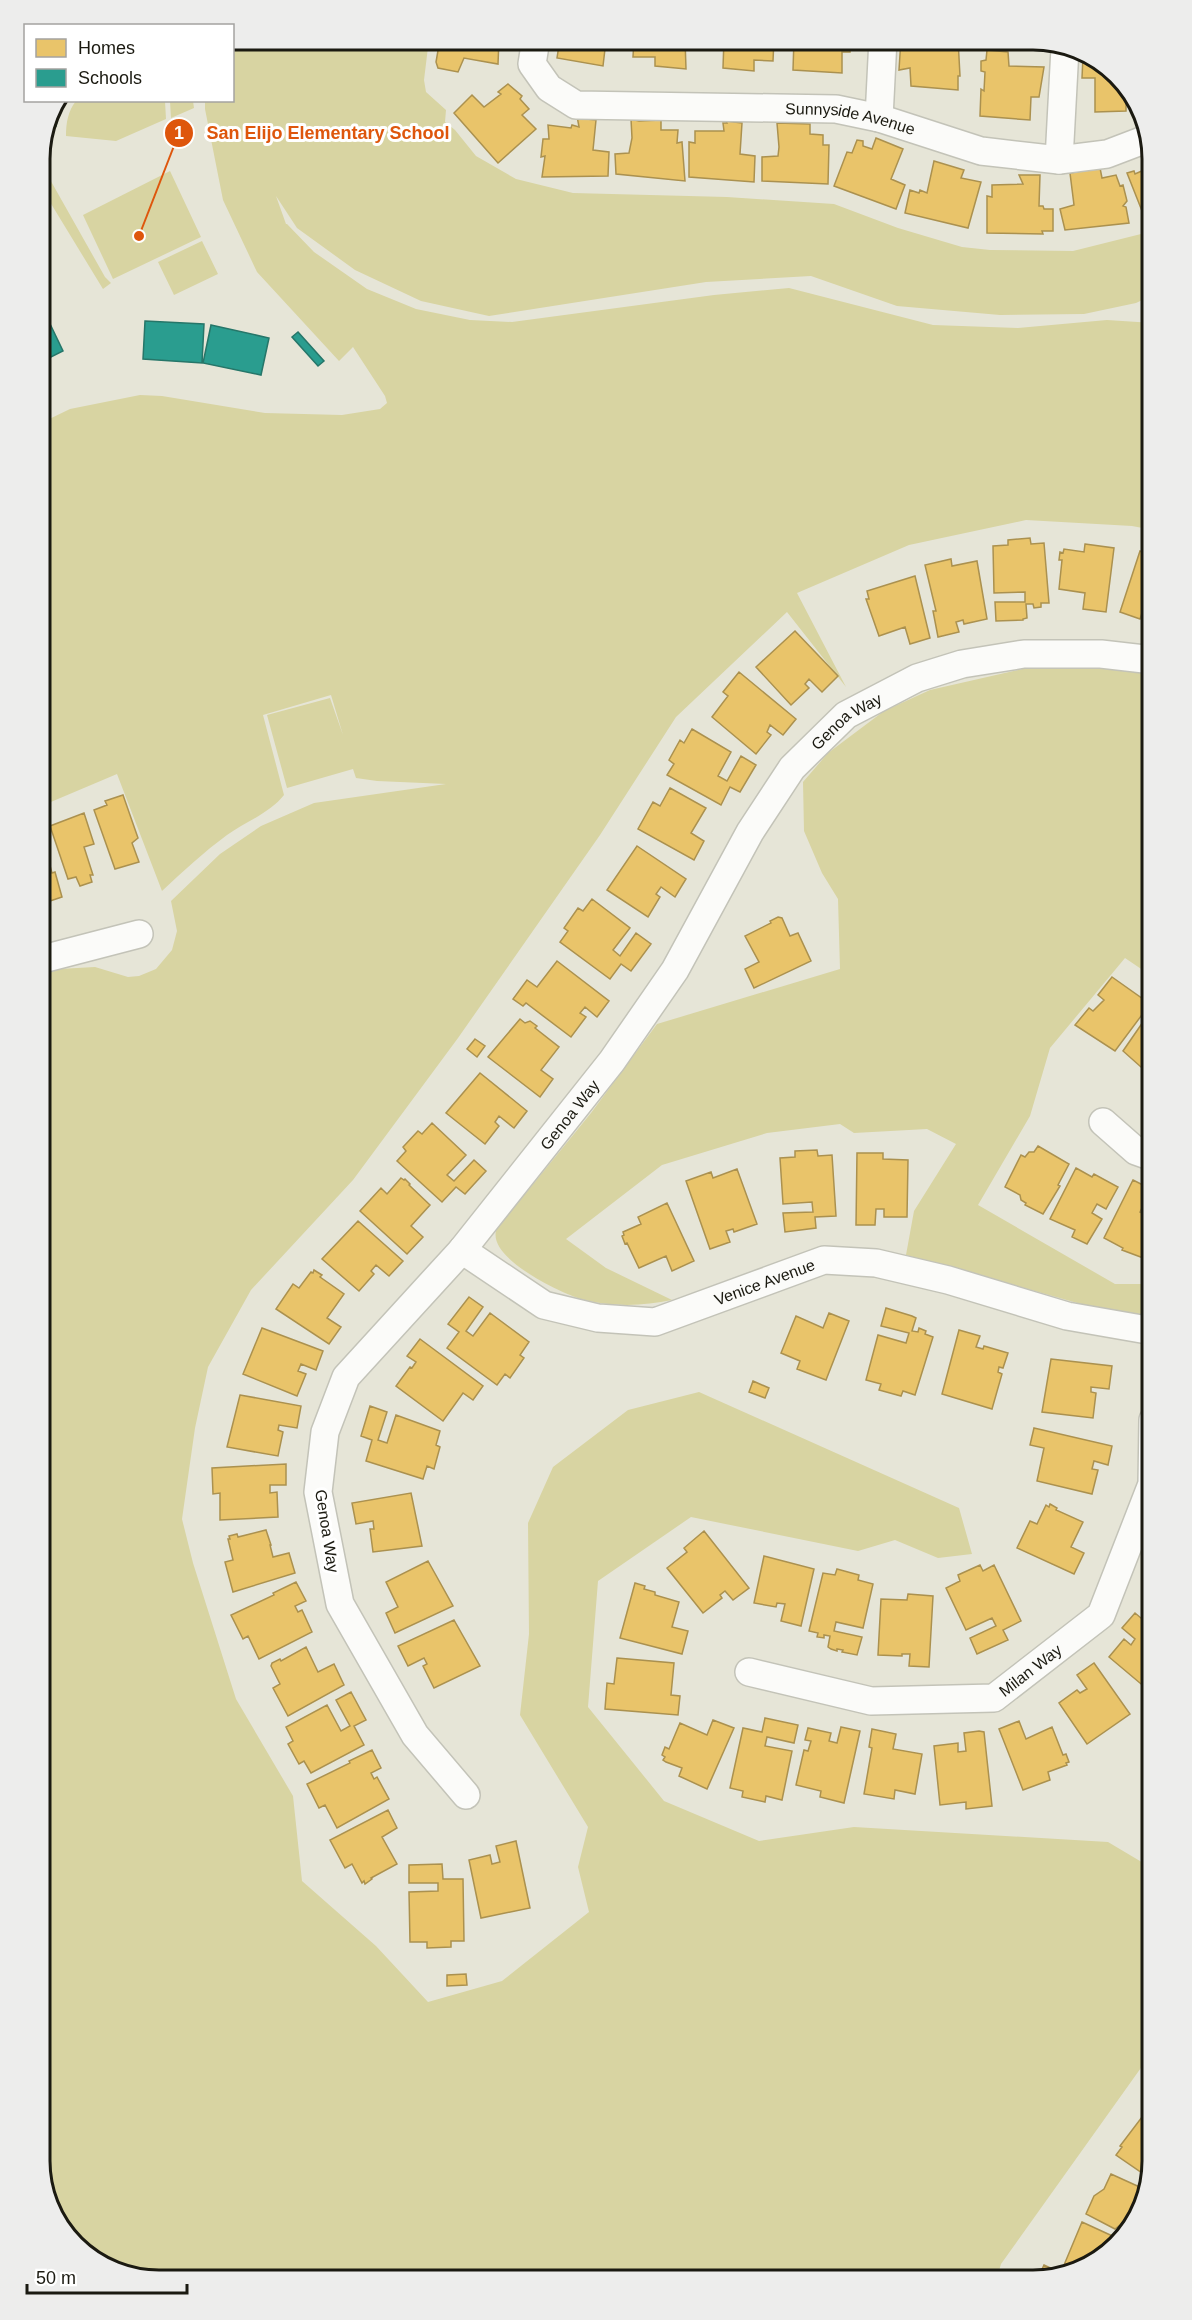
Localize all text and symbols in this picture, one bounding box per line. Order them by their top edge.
legend [24,24,234,102]
text: Homes [78,38,135,58]
text: Schools [78,68,142,88]
street label: Sunnyside Avenue [785,100,917,138]
callout: San Elijo Elementary School [164,115,461,151]
text: 1 [174,123,184,143]
text: San Elijo Elementary School [206,123,450,143]
street label: Genoa Way [808,690,884,753]
street label: Genoa Way [537,1076,602,1153]
street label: Venice Avenue [712,1256,817,1308]
street label: Genoa Way [312,1488,342,1574]
street label: Milan Way [996,1641,1065,1700]
scale bar [27,2257,188,2295]
text: 50 m [36,2268,76,2288]

